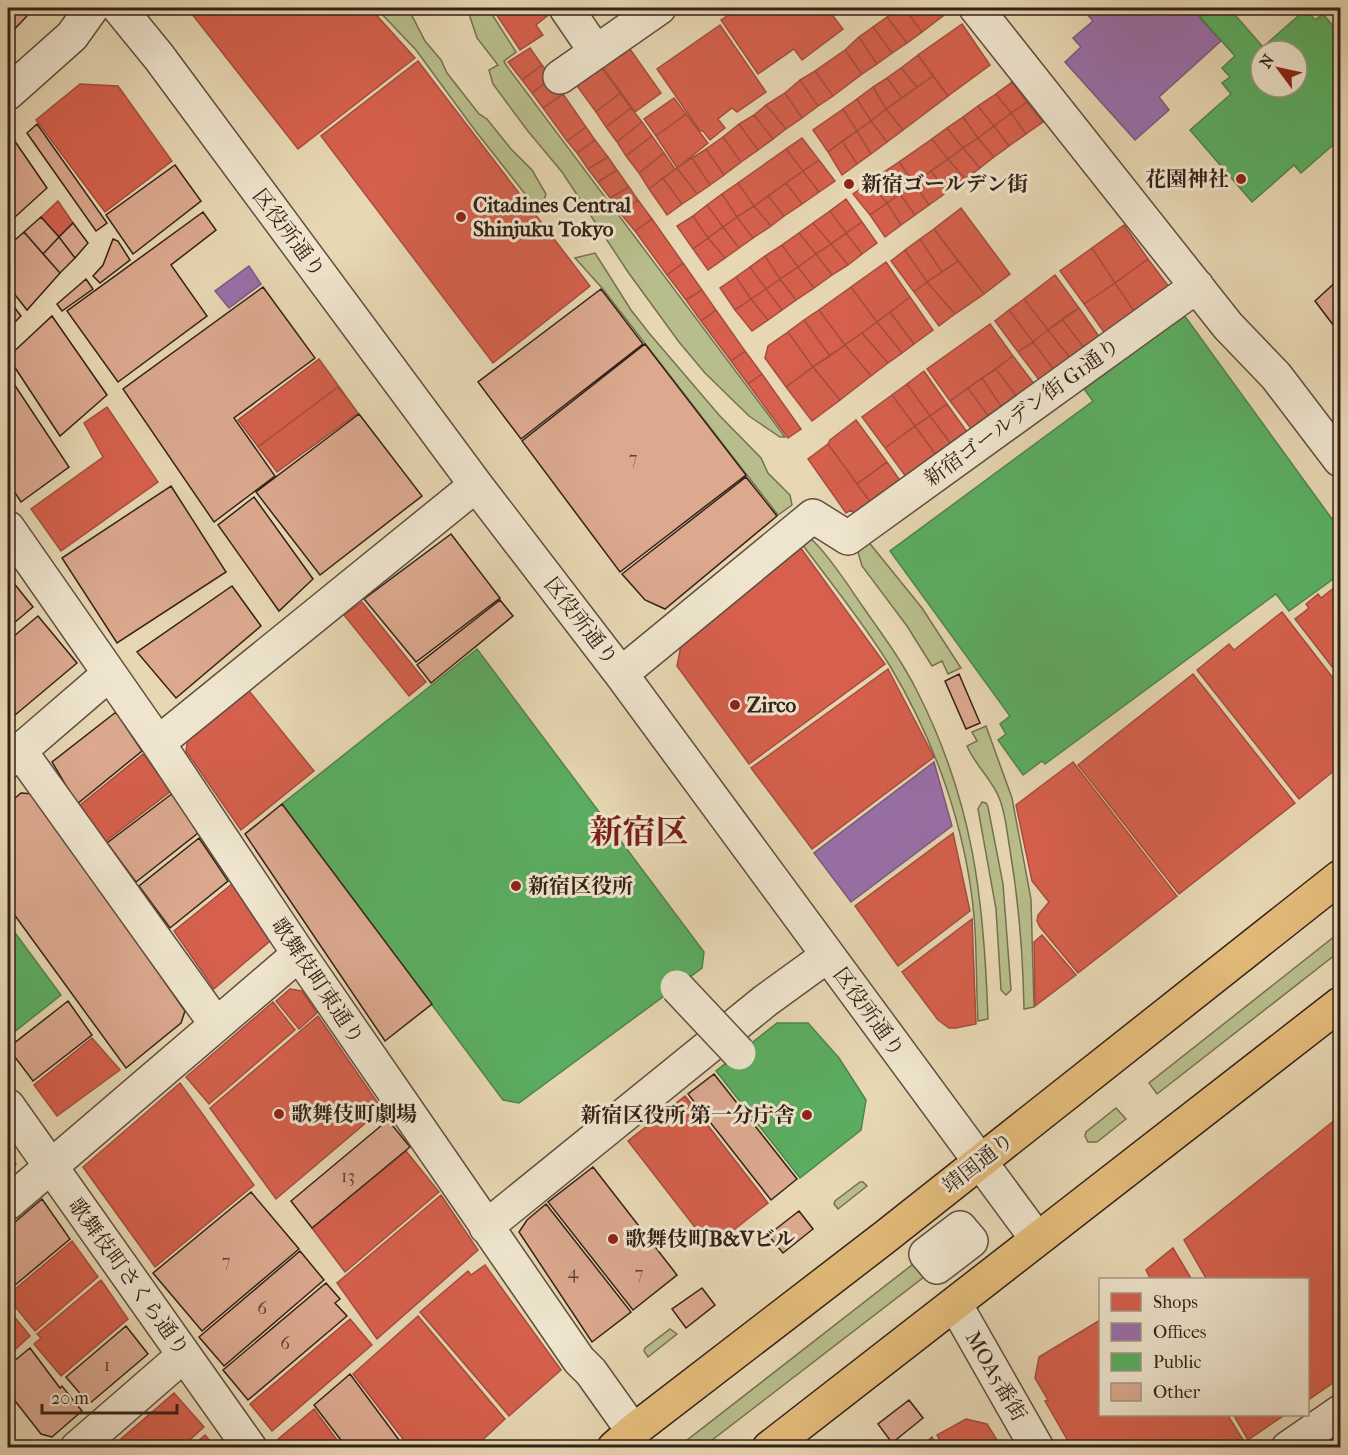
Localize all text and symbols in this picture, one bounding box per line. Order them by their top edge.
north arrow [1249,39,1309,99]
text: N [1256,50,1279,71]
place label: 花園神社 [1145,167,1229,191]
place label: 新宿ゴールデン街 [861,172,1028,196]
marker: 花園神社 [1234,172,1248,186]
marker: 新宿ゴールデン街 [842,177,856,191]
street label: 区役所通り [248,184,330,282]
place label: Citadines Central Shinjuku Tokyo [473,193,631,241]
marker: Citadines Central Shinjuku Tokyo [454,210,468,224]
street label: 新宿ゴールデン街 G1通り [919,333,1125,491]
house number: 7 [629,448,638,469]
street label: 区役所通り [539,572,623,670]
place label: Zirco [747,693,797,717]
marker: Zirco [728,698,742,712]
district label: 新宿区 [590,813,689,852]
place label: 新宿区役所 [528,874,633,898]
marker: 新宿区役所 [509,879,523,893]
street label: 歌舞伎町東通り [267,913,369,1049]
street label: 区役所通り [828,962,910,1062]
place label: 歌舞伎町劇場 [291,1102,417,1126]
place label: 新宿区役所 第一分庁舎 [580,1103,795,1127]
marker: 歌舞伎町劇場 [272,1107,286,1121]
marker: 新宿区役所 第一分庁舎 [800,1108,814,1122]
street label: 靖国通り [938,1128,1018,1198]
house number: 13 [341,1166,355,1187]
street label: 歌舞伎町さくら通り [64,1193,194,1361]
place label: 歌舞伎町B&Vビル [625,1227,796,1251]
marker: 歌舞伎町B&Vビル [606,1232,620,1246]
house number: 7 [222,1251,231,1272]
house number: 4 [568,1262,579,1283]
house number: 7 [635,1263,644,1284]
legend [1099,1278,1309,1416]
text: Shops [1153,1292,1198,1313]
house number: 6 [257,1298,267,1319]
text: Offices [1153,1322,1207,1343]
street label: MOA5番街 [961,1327,1031,1425]
house number: 6 [280,1333,290,1354]
text: Public [1153,1352,1201,1373]
house number: 1 [104,1355,110,1376]
scale bar [42,1377,177,1415]
text: Other [1153,1382,1201,1403]
text: 20 m [51,1388,89,1409]

